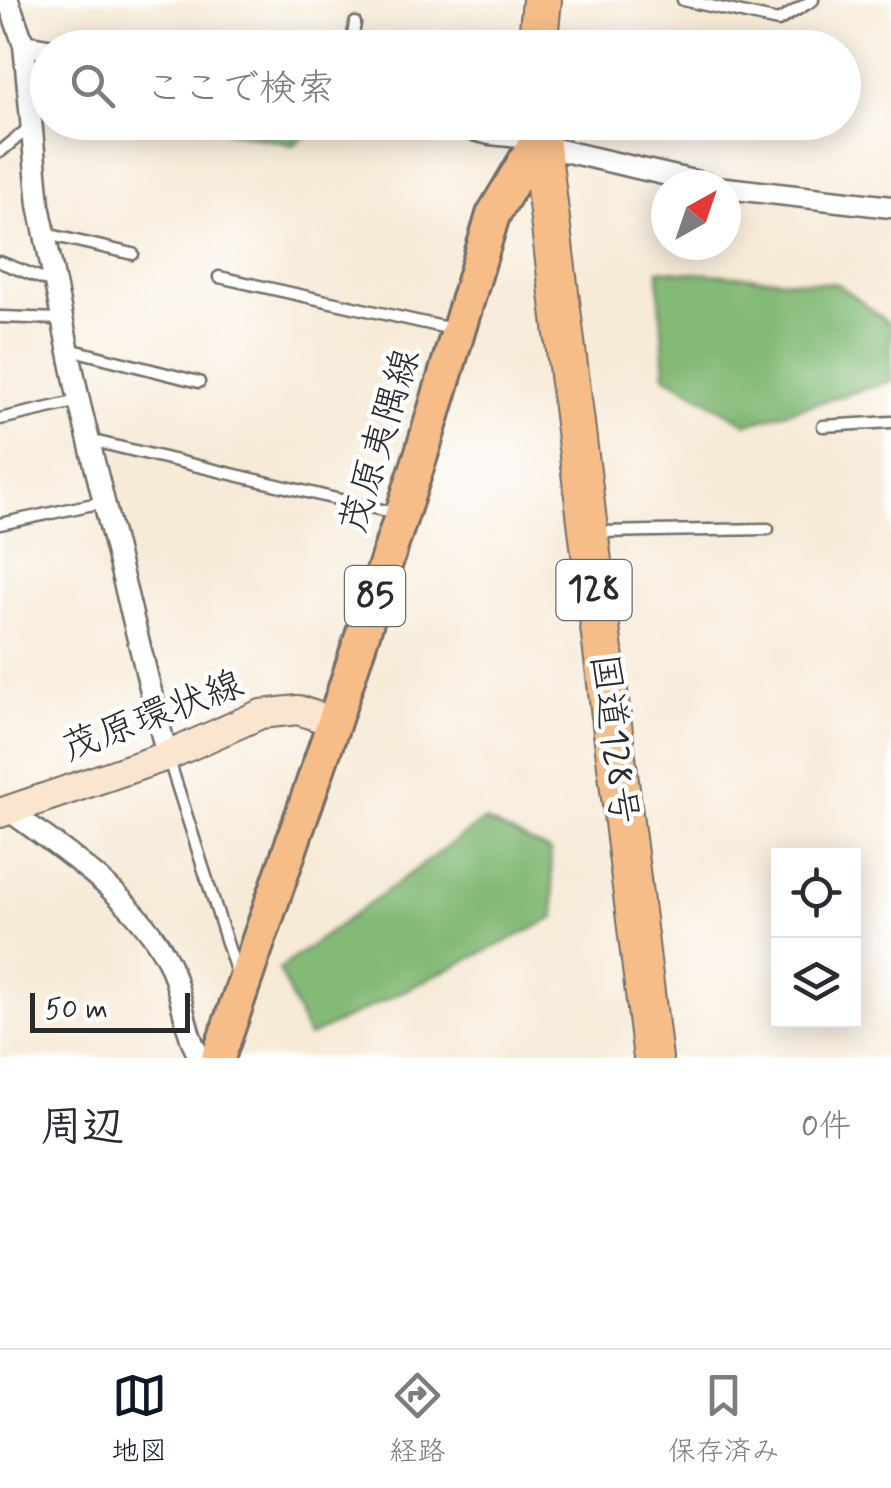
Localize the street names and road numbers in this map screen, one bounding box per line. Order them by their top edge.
street label: 茂原夷隅線 [330,343,432,539]
road number: 128 [556,560,632,620]
road number: 85 [345,566,405,626]
street label: 国道128号 [578,651,648,827]
street label: 茂原環状線 [56,660,250,774]

